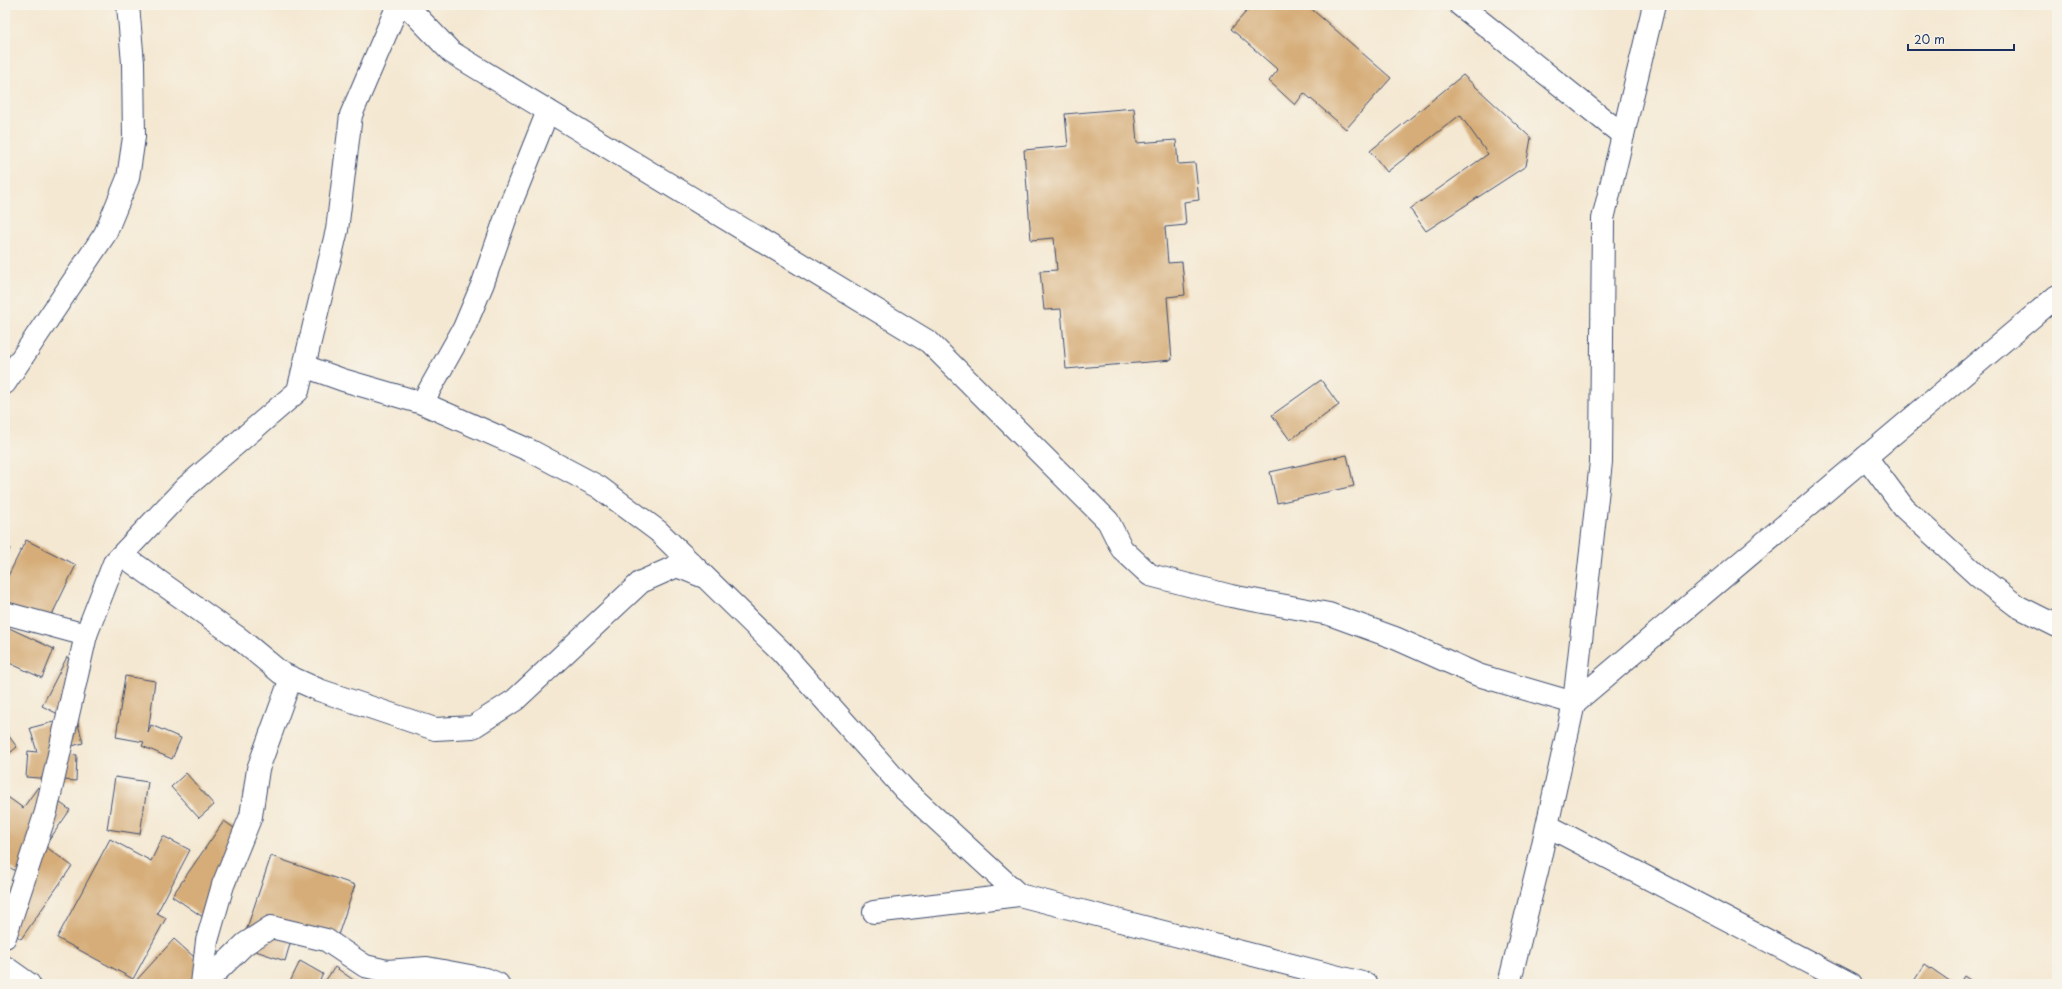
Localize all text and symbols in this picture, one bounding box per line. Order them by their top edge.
scale bar [1908,26,2014,52]
text: 20 m [1914,30,1945,48]

